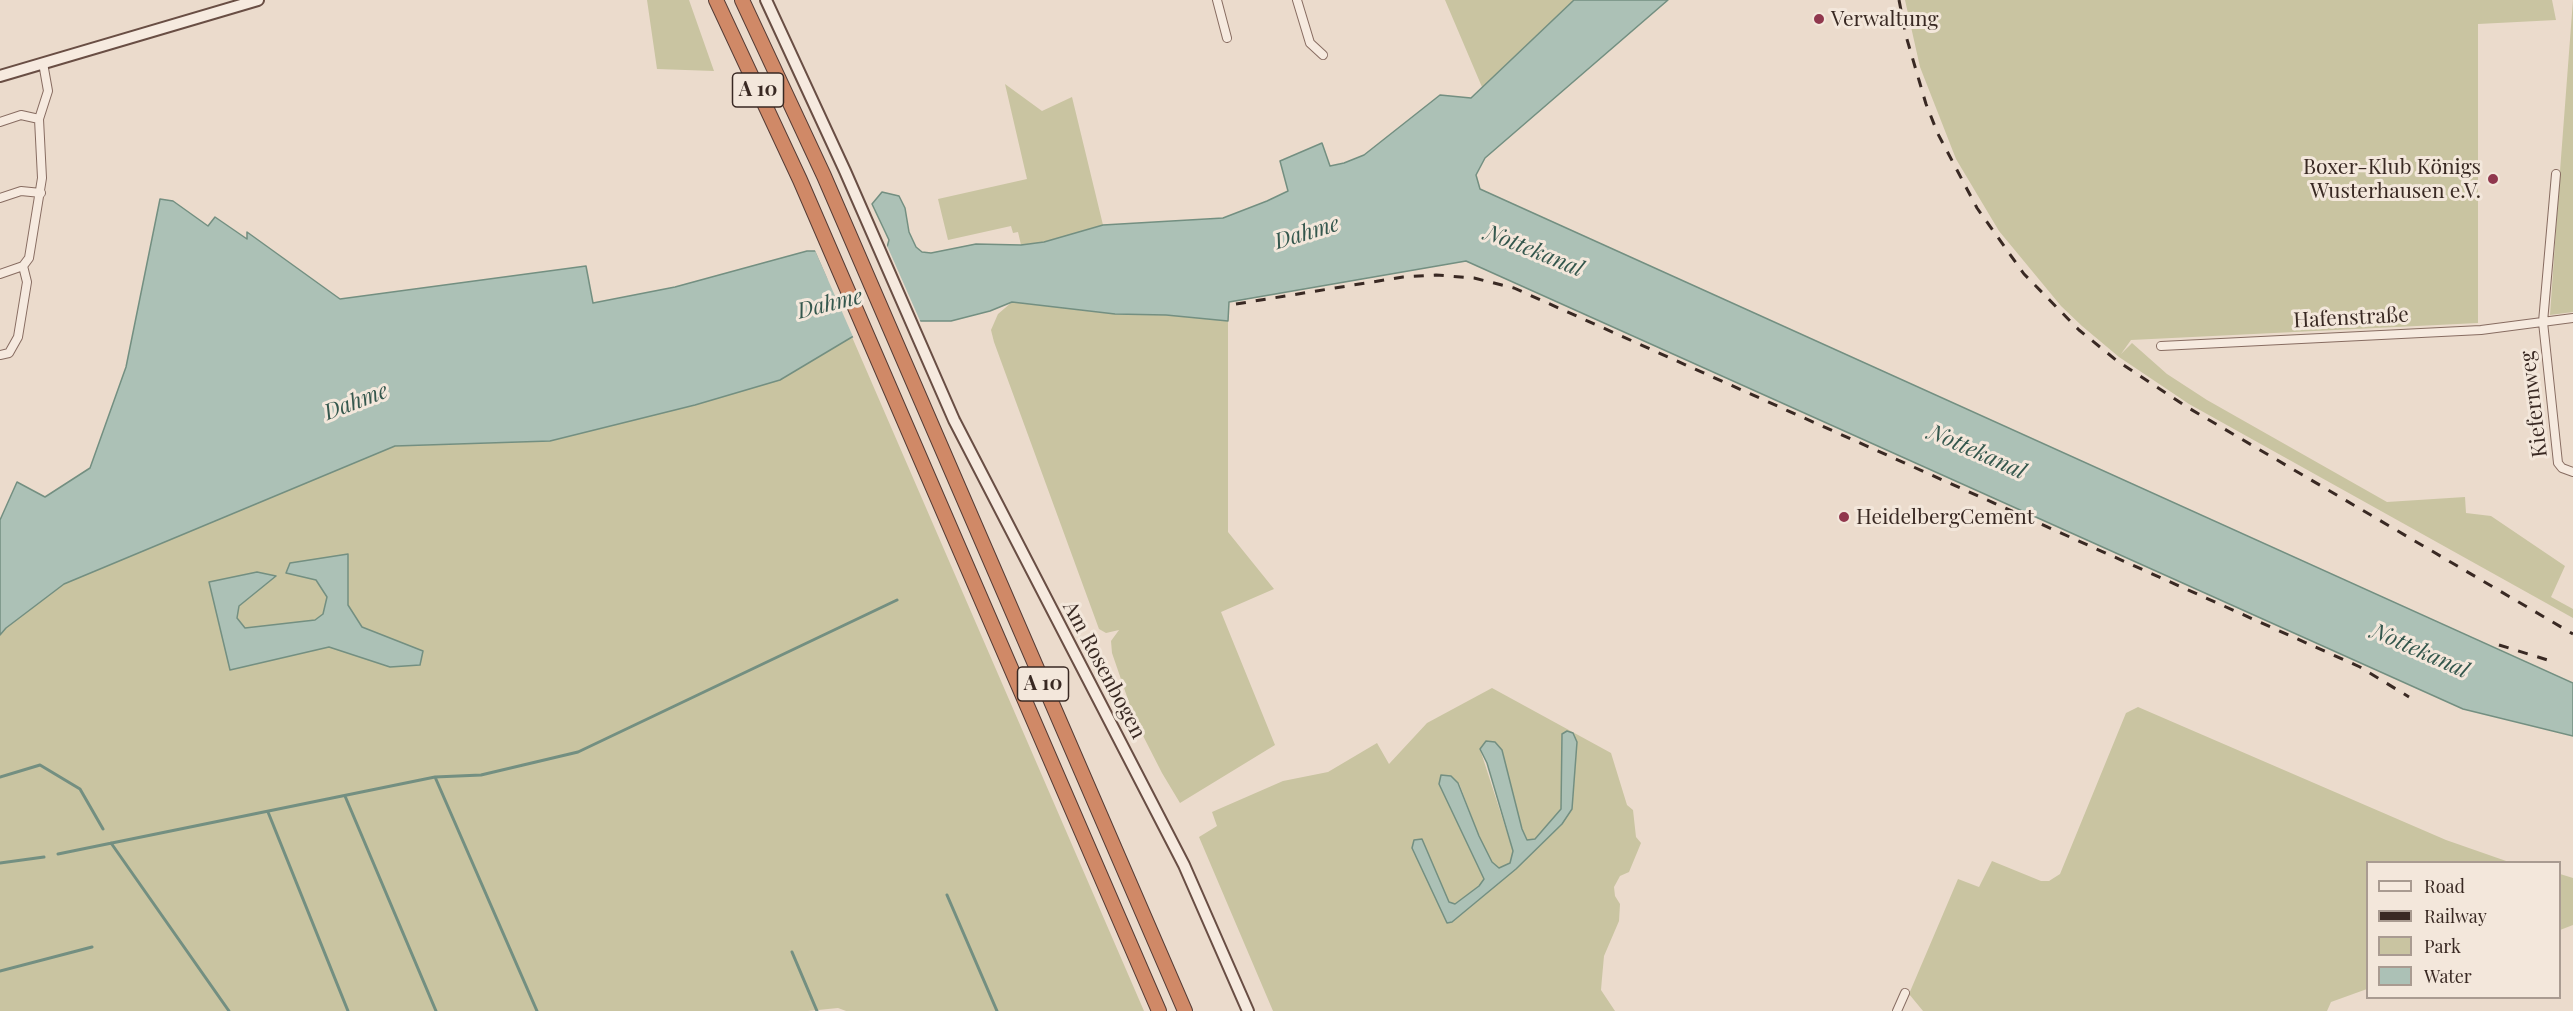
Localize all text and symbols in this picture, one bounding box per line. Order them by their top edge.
place label: Verwaltung [1831,6,1938,32]
marker: Verwaltung [1812,12,1826,26]
road number: A 10 [732,73,783,107]
place label: Boxer-Klub Königs Wusterhausen e.V. [2303,154,2481,204]
marker: Boxer-Klub Königs Wusterhausen e.V. [2486,172,2500,186]
water label: Dahme [1271,211,1343,255]
water label: Nottekanal [1481,219,1587,283]
water label: Dahme [795,283,865,325]
street label: Hafenstraße [2293,302,2409,334]
street label: Kiefernweg [2515,349,2553,459]
water label: Dahme [320,378,392,426]
water label: Nottekanal [1924,419,2030,485]
place label: HeidelbergCement [1856,504,2034,530]
marker: HeidelbergCement [1837,510,1851,524]
street label: Am Rosenbogen [1057,597,1151,743]
water label: Nottekanal [2367,618,2473,684]
road number: A 10 [1018,667,1068,701]
legend [2366,861,2561,999]
text: Road [2424,874,2465,898]
text: Railway [2424,904,2487,928]
text: Park [2424,934,2461,958]
text: Water [2424,964,2472,988]

